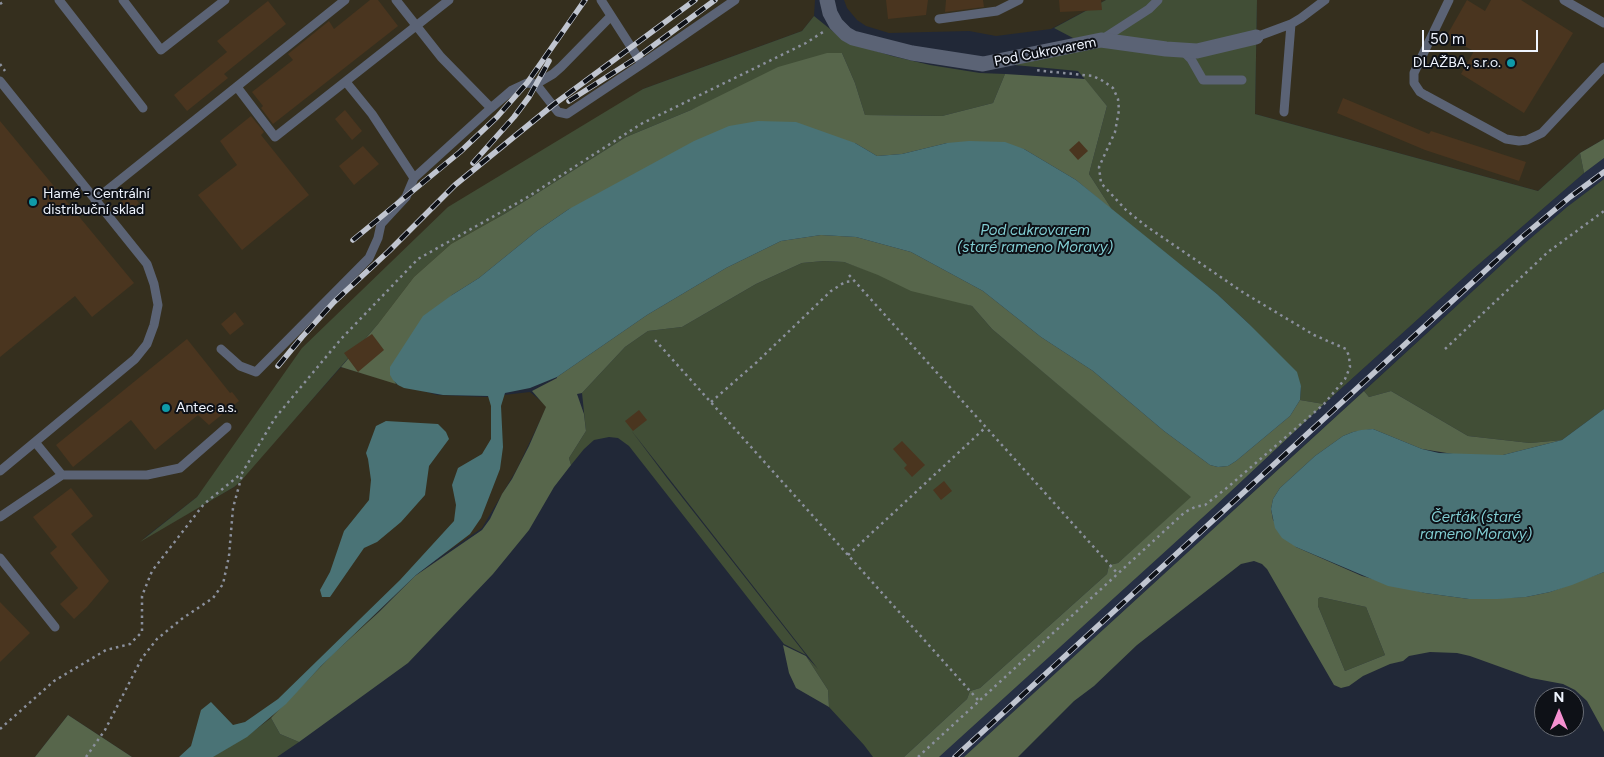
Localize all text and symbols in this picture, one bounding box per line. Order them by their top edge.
scale bar [1424,20,1540,52]
text: 50 m [1430,30,1465,48]
street label: Pod Cukrovarem [993,34,1097,70]
place label: DLAŽBA, s.r.o. [1413,55,1501,71]
marker: DLAŽBA, s.r.o. [1505,57,1517,69]
place label: Hamé - Centrální distribuční sklad [43,186,150,218]
marker: Hamé - Centrální distribuční sklad [27,196,39,208]
water label: Pod cukrovarem (staré rameno Moravy) [957,222,1113,257]
place label: Antec a.s. [176,400,237,416]
marker: Antec a.s. [160,402,172,414]
water label: Čerťák (staré rameno Moravy) [1420,509,1532,544]
north arrow [1534,687,1584,737]
text: N [1554,689,1564,706]

